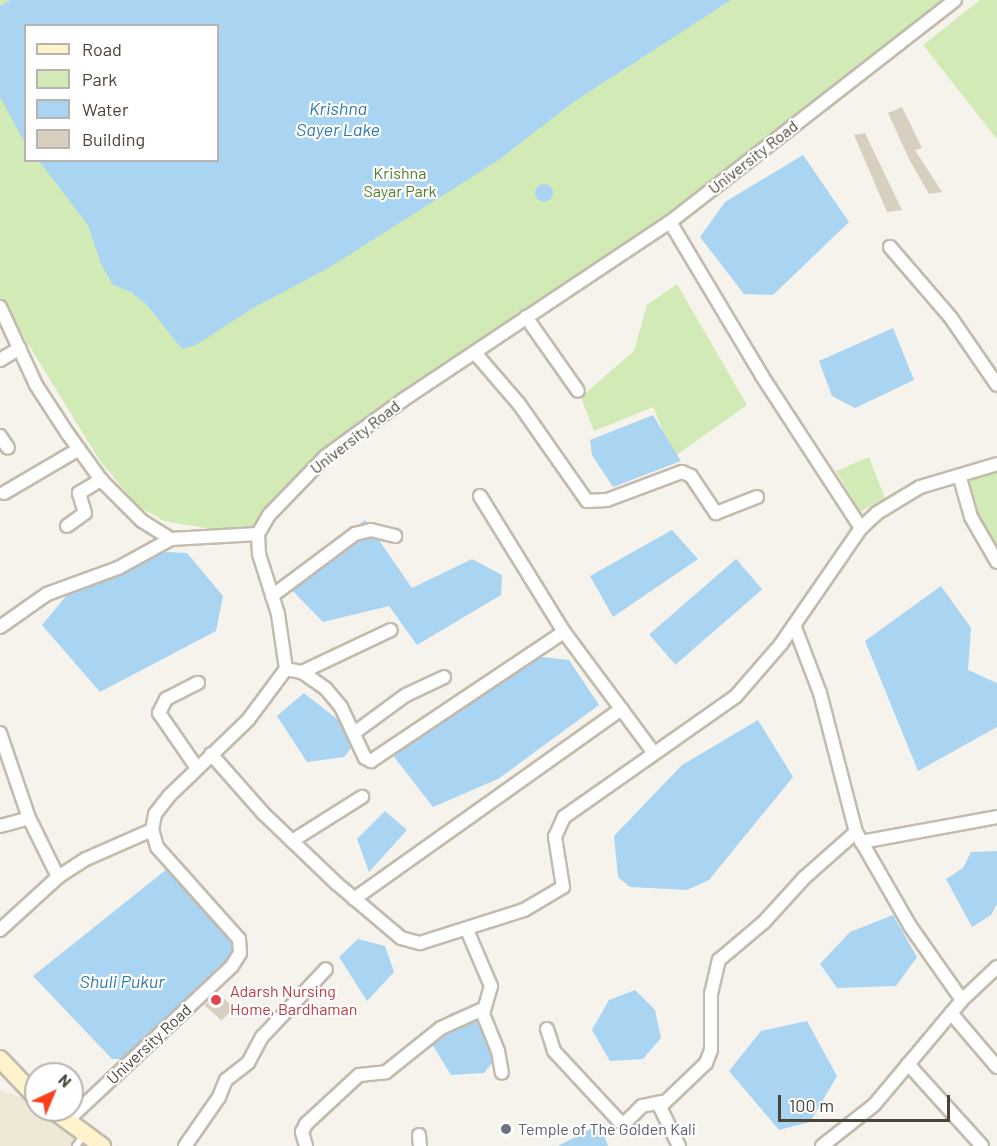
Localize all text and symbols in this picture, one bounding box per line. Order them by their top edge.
legend [24,24,219,162]
text: Road [82,38,122,60]
text: Park [82,68,117,90]
text: Water [82,98,129,120]
water label: Krishna Sayer Lake [296,98,380,140]
street label: University Road [704,116,802,198]
text: Building [82,128,145,150]
park label: Krishna Sayar Park [363,163,437,201]
street label: University Road [306,396,404,478]
water label: Shuli Pukur [79,970,165,992]
place label: Adarsh Nursing Home, Bardhaman [230,981,357,1019]
marker: Adarsh Nursing Home, Bardhaman [207,991,225,1009]
street label: University Road [103,1000,195,1088]
north arrow [24,1062,84,1122]
text: N [55,1070,76,1091]
scale bar [781,1083,954,1121]
text: 100 m [789,1094,834,1116]
place label: Temple of The Golden Kali [518,1119,696,1139]
marker: Temple of The Golden Kali [499,1122,513,1136]

